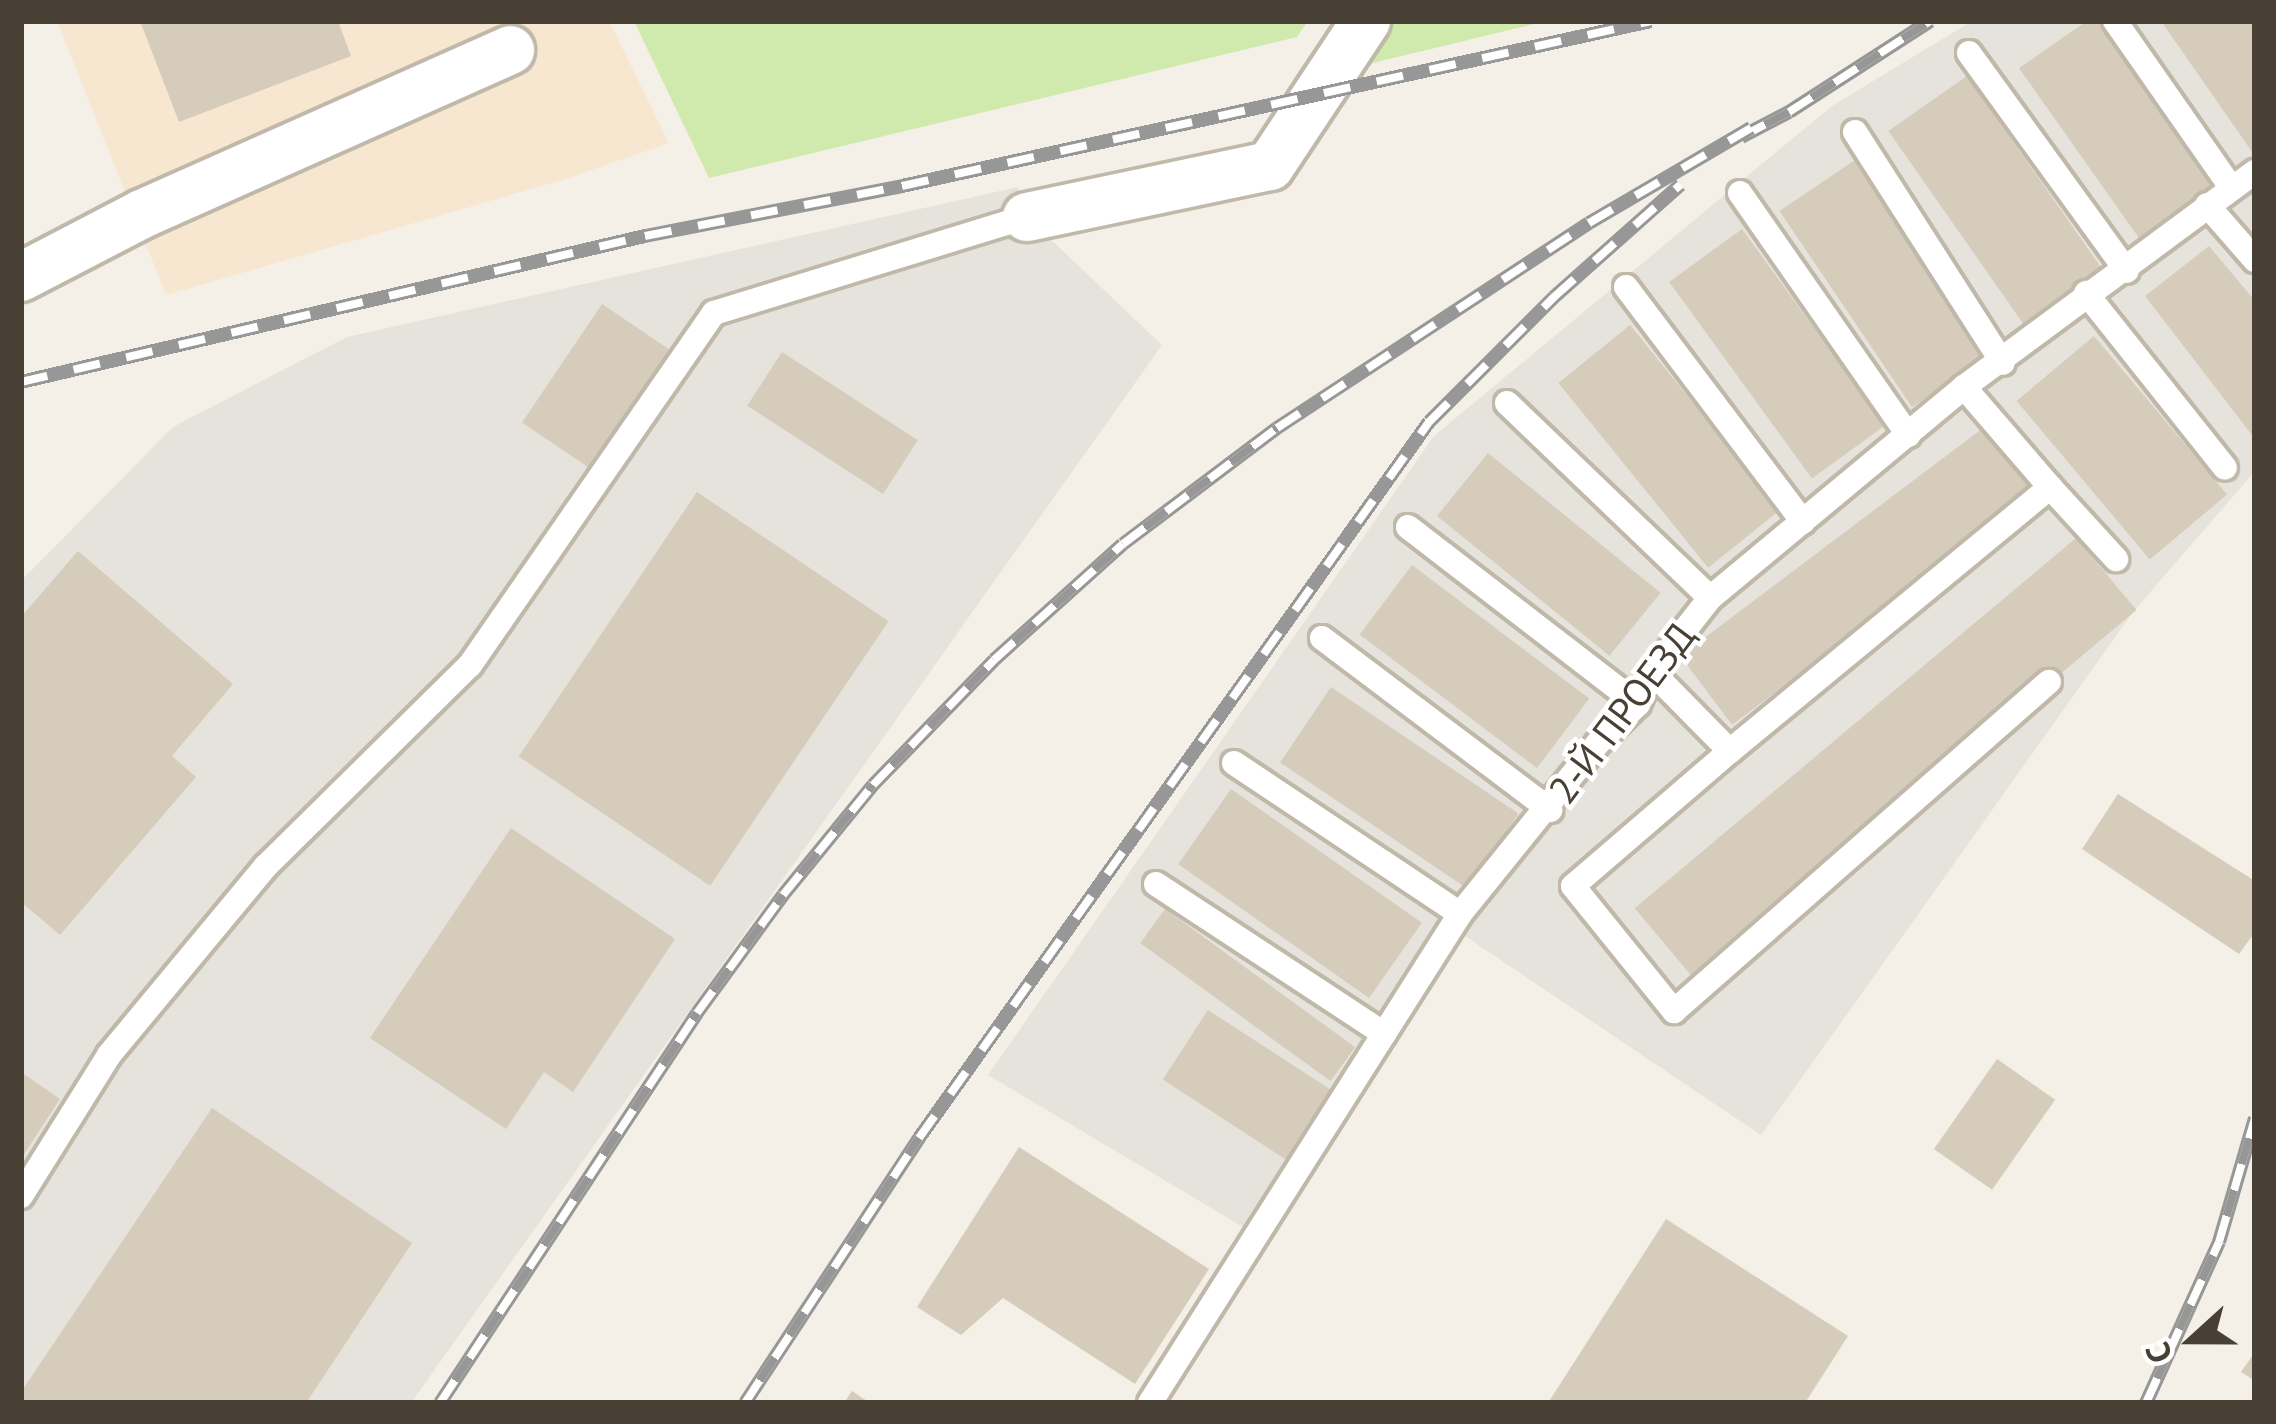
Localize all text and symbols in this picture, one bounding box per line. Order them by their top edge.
street label: 2-Й ПРОЕЗД [1539,614,1705,812]
north arrow [2132,1280,2252,1400]
text: С [2135,1337,2181,1369]

